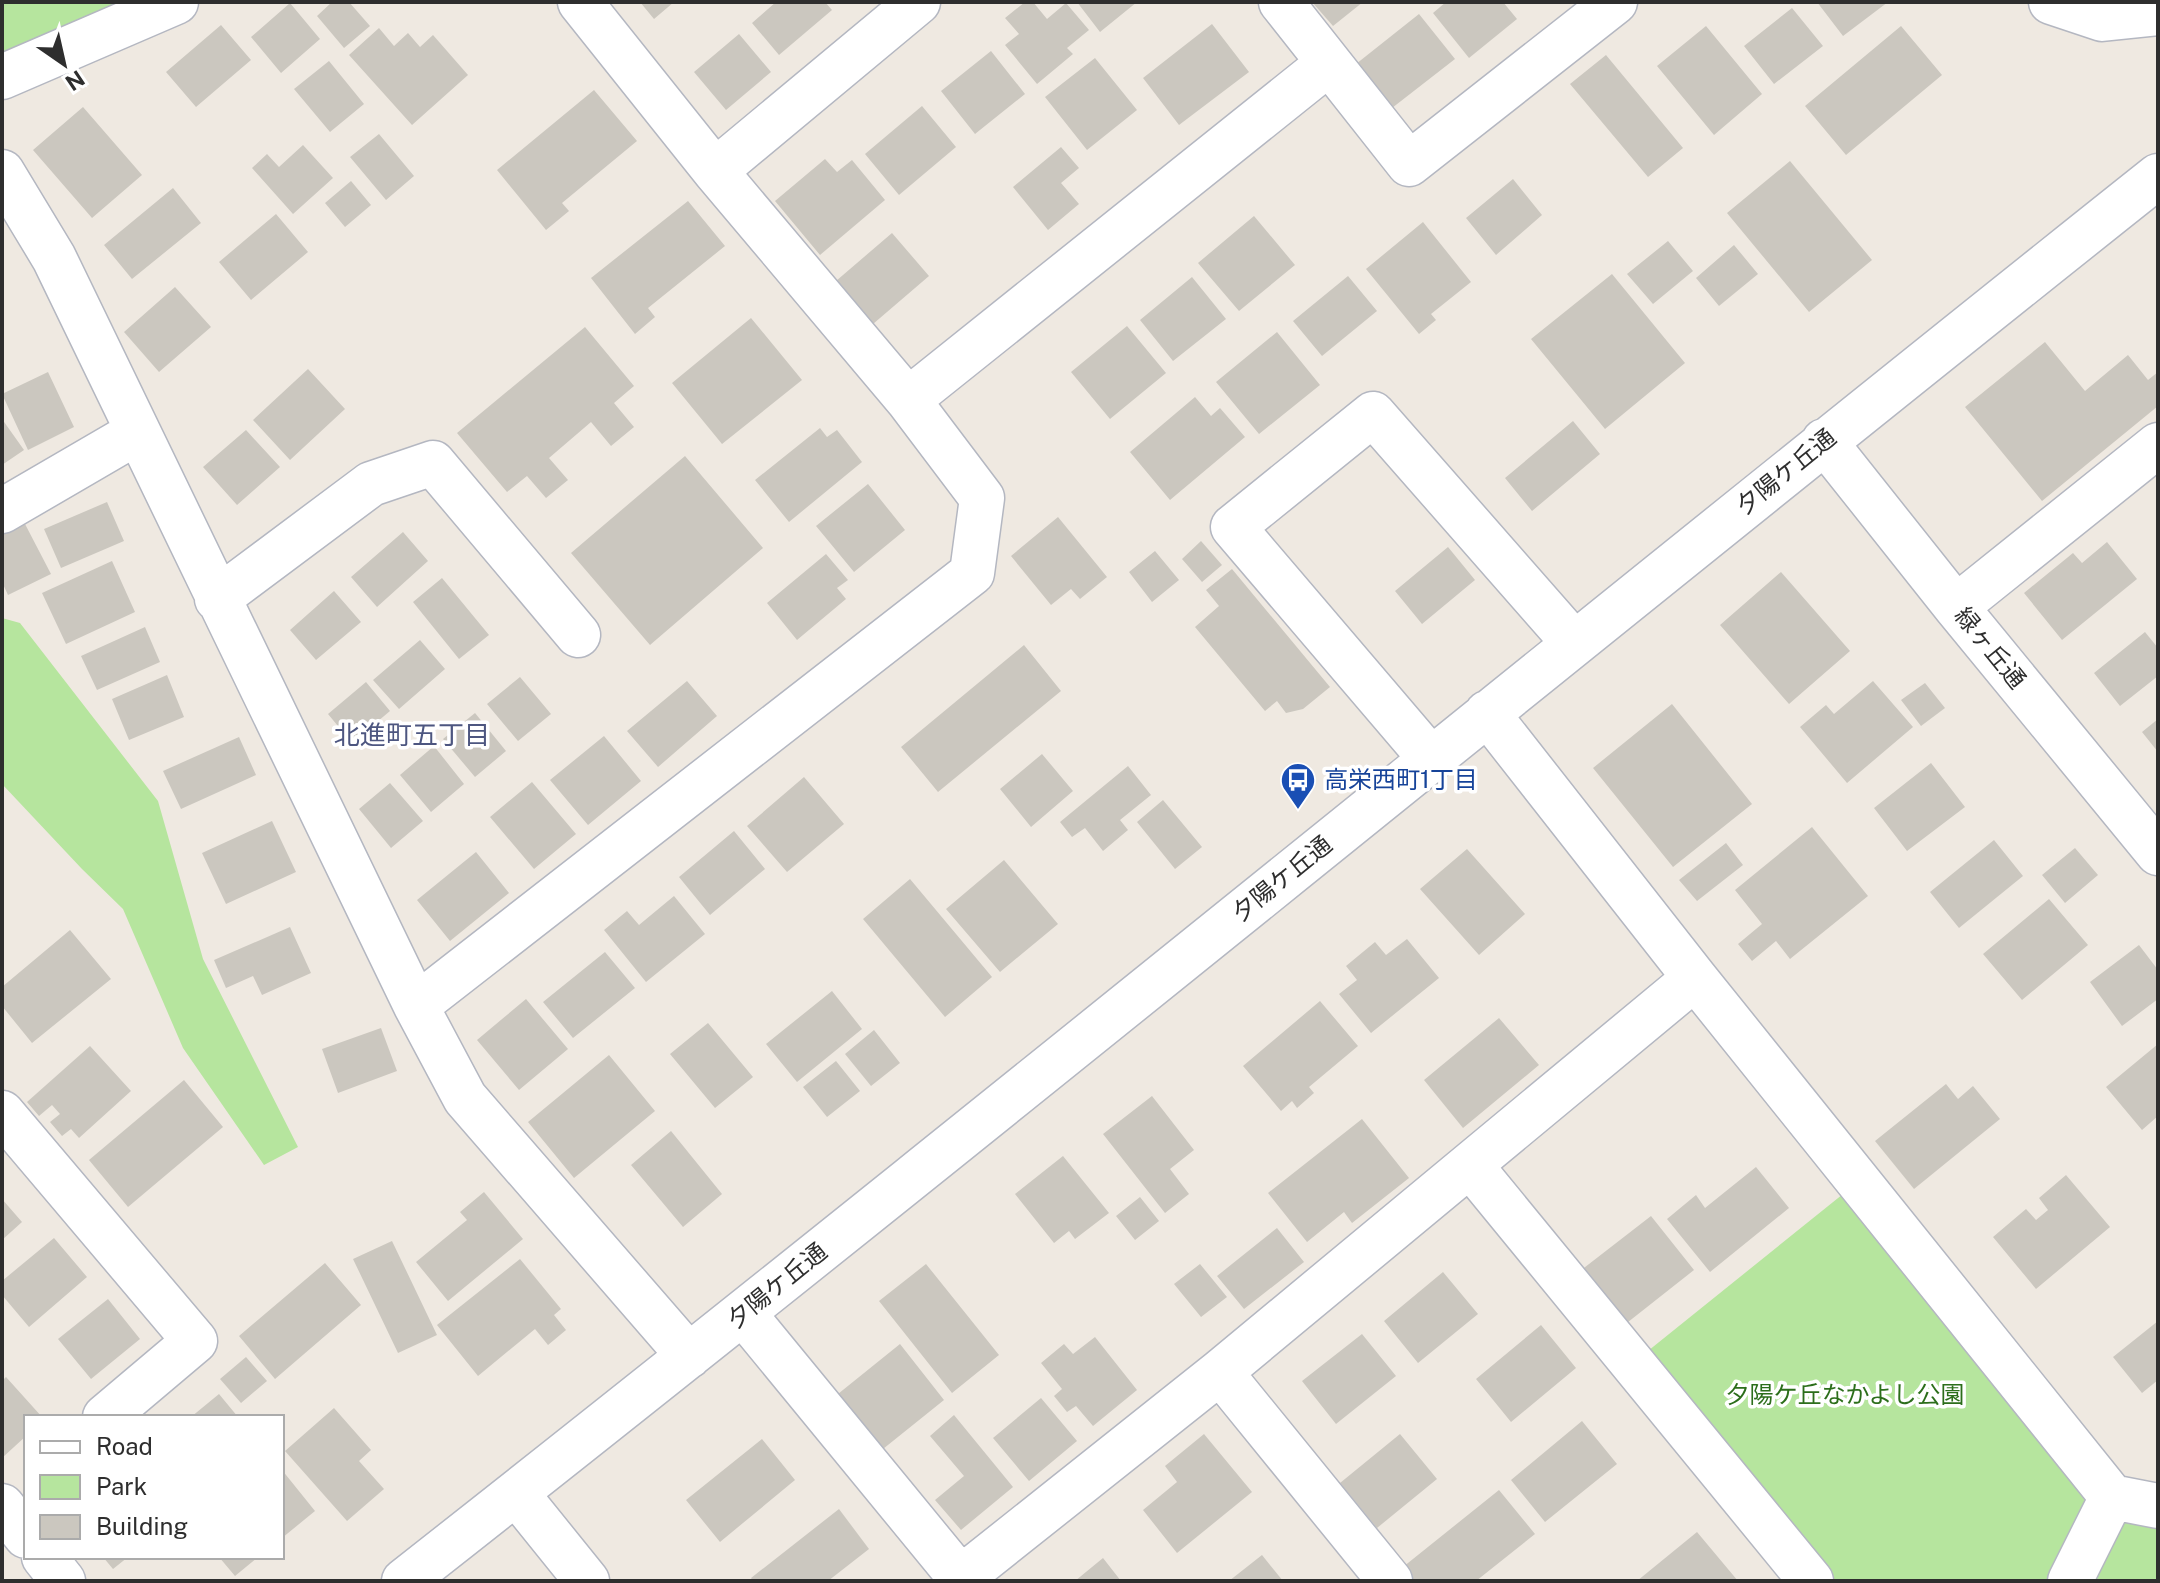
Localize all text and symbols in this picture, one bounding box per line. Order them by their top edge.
north arrow [24,24,104,104]
text: N [61,65,90,96]
street label: 夕陽ケ丘通 [1730,423,1841,520]
street label: 緑ヶ丘通 [1950,601,2032,693]
district label: 北進町五丁目 [334,719,490,750]
bus stop icon: 高栄西町1丁目 [1279,761,1317,811]
place label: 高栄西町1丁目 [1324,765,1478,793]
street label: 夕陽ケ丘通 [1226,830,1337,927]
street label: 夕陽ケ丘通 [721,1237,832,1334]
park label: 夕陽ケ丘なかよし公園 [1726,1380,1964,1408]
legend [24,1415,284,1559]
text: Road [96,1432,153,1460]
text: Park [96,1472,147,1500]
text: Building [96,1512,188,1540]

